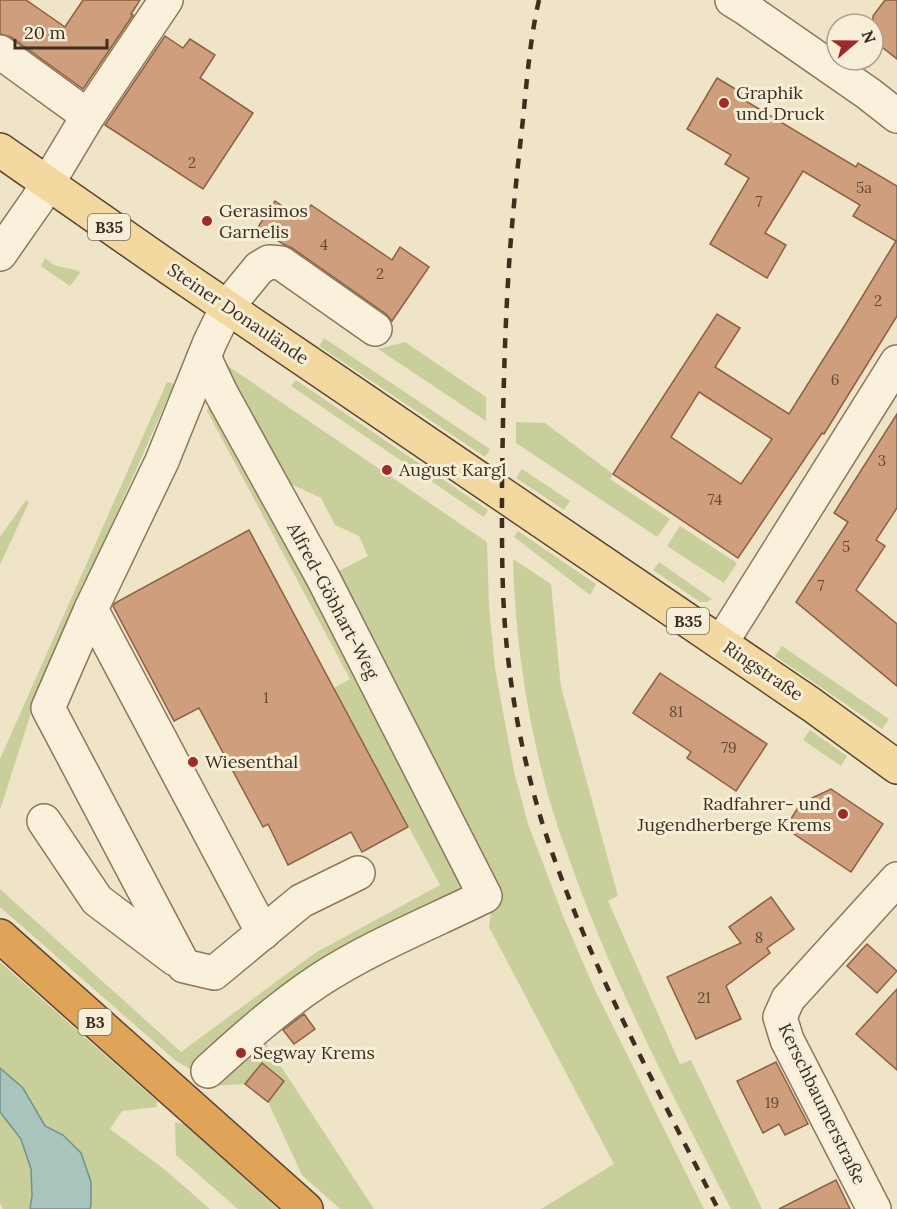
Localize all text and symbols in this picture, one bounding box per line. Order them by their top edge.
scale bar [15,12,106,50]
north arrow [825,12,885,72]
text: 20 m [24,21,66,44]
text: N [858,28,881,46]
place label: Graphik und Druck [736,81,825,125]
marker: Graphik und Druck [717,96,731,110]
house number: 2 [188,153,196,172]
house number: 5a [856,178,872,197]
house number: 7 [756,192,763,211]
place label: Gerasimos Garnelis [219,199,308,243]
road number: B35 [88,214,130,240]
marker: Gerasimos Garnelis [200,214,214,228]
house number: 4 [320,235,328,254]
street label: Steiner Donaulände [163,258,314,370]
house number: 2 [376,264,384,283]
house number: 2 [874,291,882,310]
house number: 6 [831,370,839,389]
house number: 3 [878,451,886,470]
place label: August Kargl [398,458,506,481]
marker: August Kargl [380,463,394,477]
house number: 74 [708,490,722,509]
street label: Alfred-Göbhart-Weg [282,518,385,684]
house number: 5 [842,537,850,556]
house number: 7 [818,576,825,595]
road number: B35 [667,608,709,634]
street label: Ringstraße [719,635,808,706]
house number: 1 [263,688,269,707]
house number: 81 [669,702,683,721]
house number: 79 [721,738,737,757]
place label: Wiesenthal [205,750,298,773]
marker: Wiesenthal [186,755,200,769]
place label: Radfahrer- und Jugendherberge Krems [637,792,831,836]
marker: Radfahrer- und Jugendherberge Krems [836,807,850,821]
house number: 8 [755,928,763,947]
house number: 21 [697,988,711,1007]
road number: B3 [78,1009,112,1035]
street label: Kerschbaumerstraße [773,1019,872,1188]
place label: Segway Krems [253,1041,375,1064]
marker: Segway Krems [234,1046,248,1060]
house number: 19 [765,1093,779,1112]

